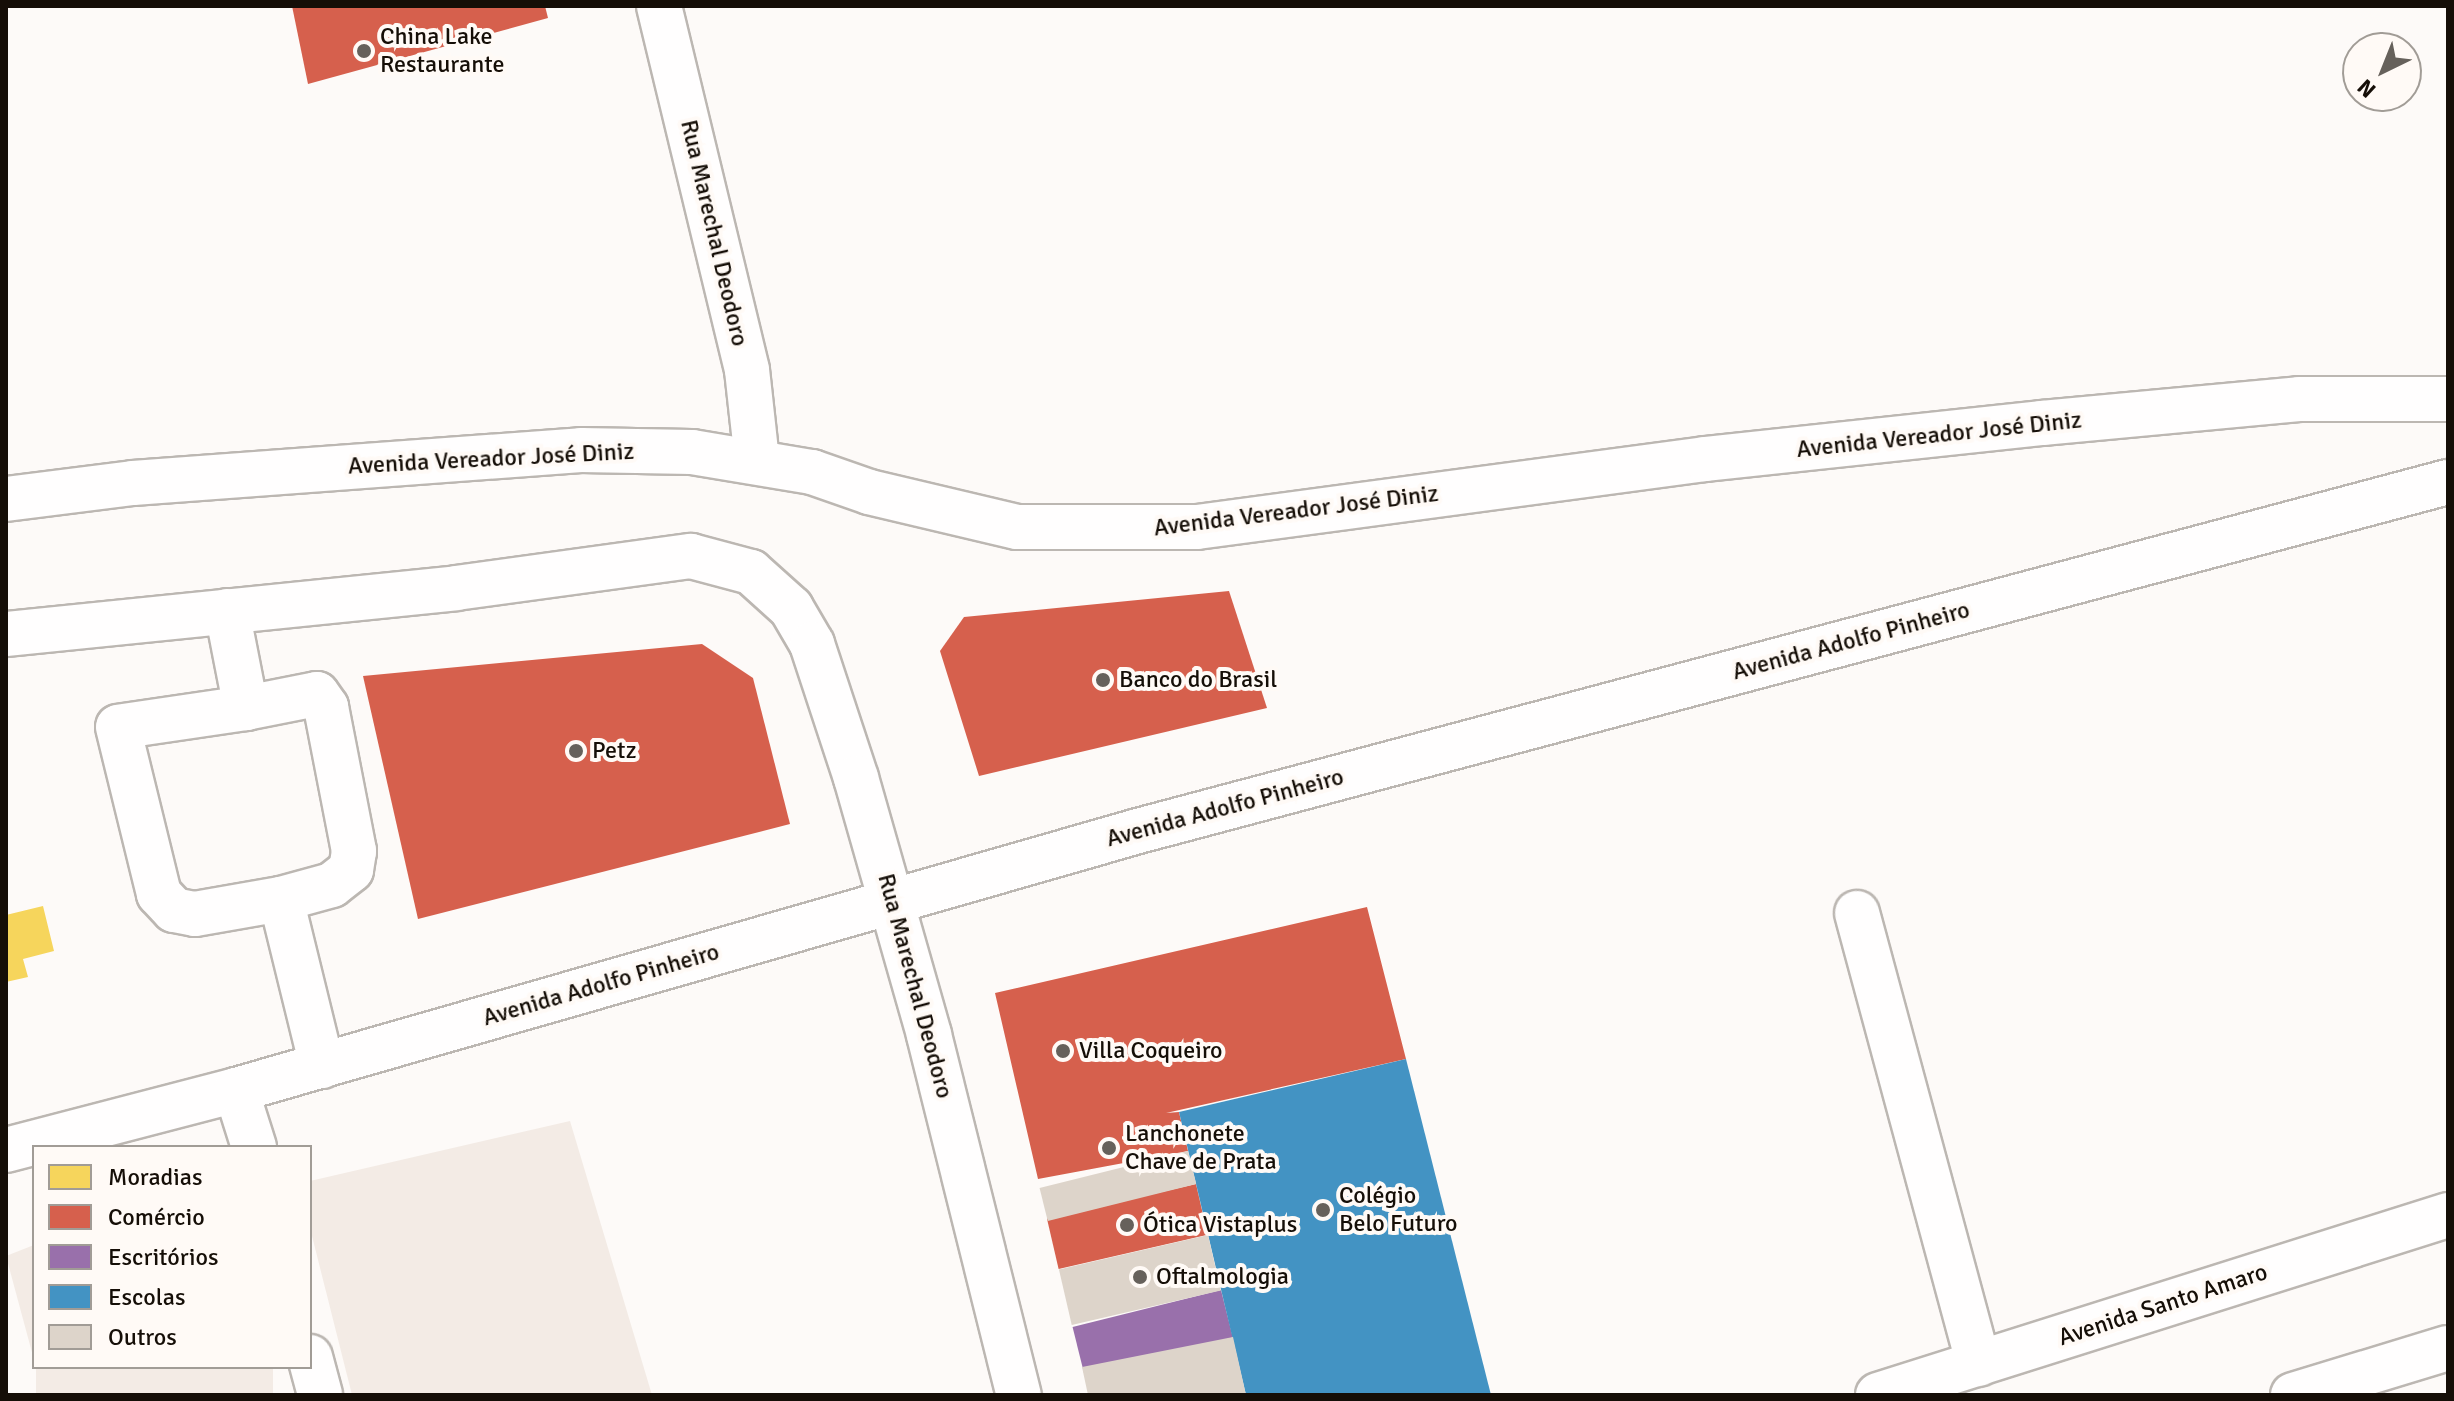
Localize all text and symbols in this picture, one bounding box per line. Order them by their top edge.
place label: China Lake Restaurante [380,23,504,79]
north arrow [2342,32,2422,112]
marker: China Lake Restaurante [355,42,373,60]
text: N [2352,73,2381,104]
street label: Rua Marechal Deodoro [674,117,754,349]
street label: Avenida Vereador José Diniz [1795,406,2083,464]
street label: Avenida Vereador José Diniz [347,437,635,481]
street label: Avenida Vereador José Diniz [1152,479,1440,543]
street label: Avenida Adolfo Pinheiro [1729,595,1973,687]
place label: Banco do Brasil [1119,666,1277,694]
marker: Banco do Brasil [1094,671,1112,689]
place label: Petz [592,737,636,765]
marker: Petz [567,742,585,760]
street label: Avenida Adolfo Pinheiro [1103,762,1347,854]
street label: Rua Marechal Deodoro [871,871,959,1101]
street label: Avenida Adolfo Pinheiro [480,937,722,1033]
place label: Villa Coqueiro [1079,1037,1223,1065]
marker: Villa Coqueiro [1054,1042,1072,1060]
place label: Lanchonete Chave de Prata [1125,1120,1277,1176]
marker: Lanchonete Chave de Prata [1100,1139,1118,1157]
legend [32,1145,312,1369]
text: Moradias [108,1162,202,1192]
place label: Colégio Belo Futuro [1339,1182,1457,1238]
marker: Colégio Belo Futuro [1314,1201,1332,1219]
text: Comércio [108,1202,205,1232]
place label: Ótica Vistaplus [1143,1211,1297,1239]
marker: Ótica Vistaplus [1118,1216,1136,1234]
text: Escritórios [108,1242,218,1272]
street label: Avenida Santo Amaro [2055,1258,2271,1352]
place label: Oftalmologia [1156,1263,1289,1291]
marker: Oftalmologia [1131,1268,1149,1286]
text: Escolas [108,1282,186,1312]
text: Outros [108,1322,177,1352]

